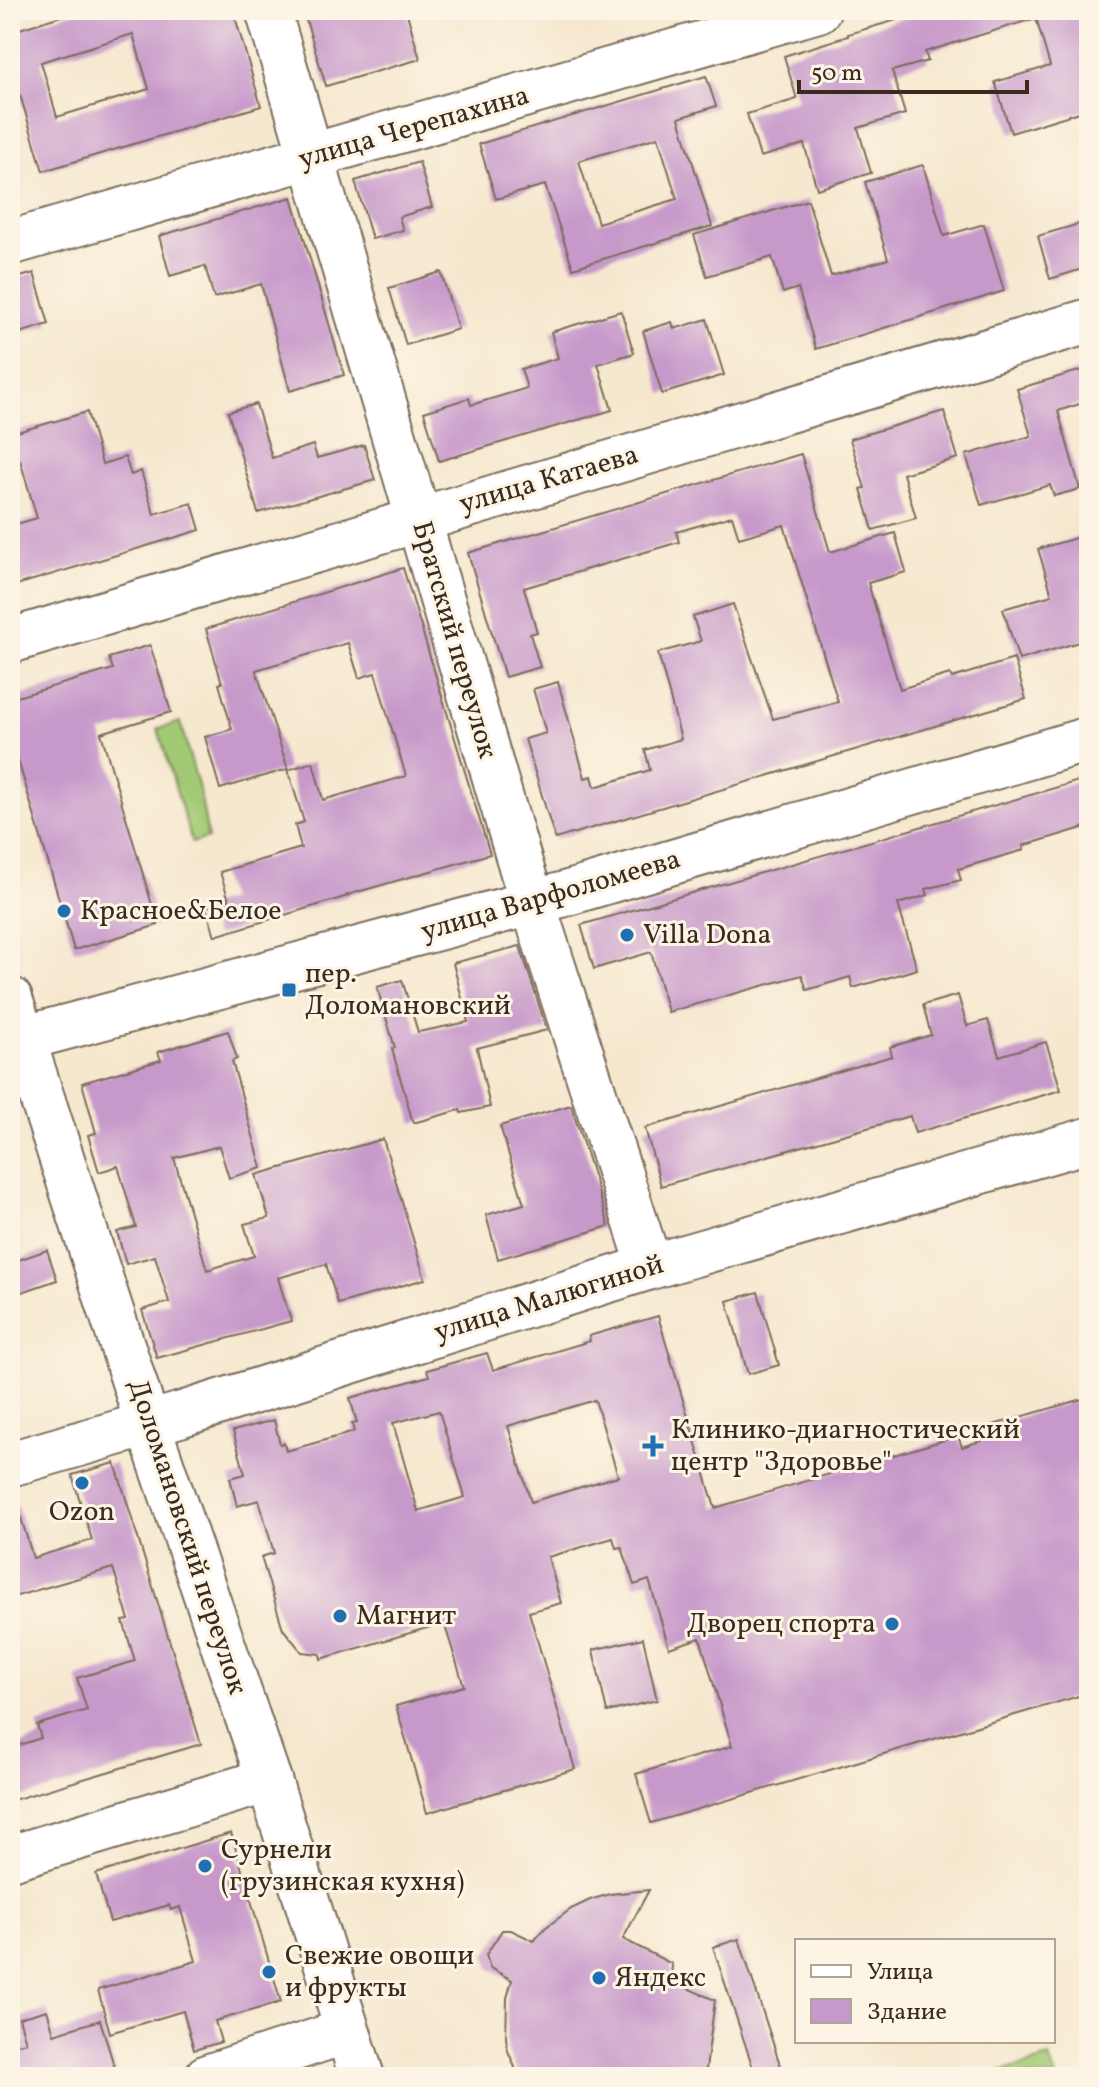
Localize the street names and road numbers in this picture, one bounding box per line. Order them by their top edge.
street label: улица Черепахина [294,76,534,180]
street label: улица Катаева [455,436,643,524]
street label: Братский переулок [401,517,507,763]
street label: улица Варфоломеева [417,840,685,952]
street label: улица Малюгиной [429,1246,669,1352]
street label: Доломановский переулок [118,1374,256,1700]

